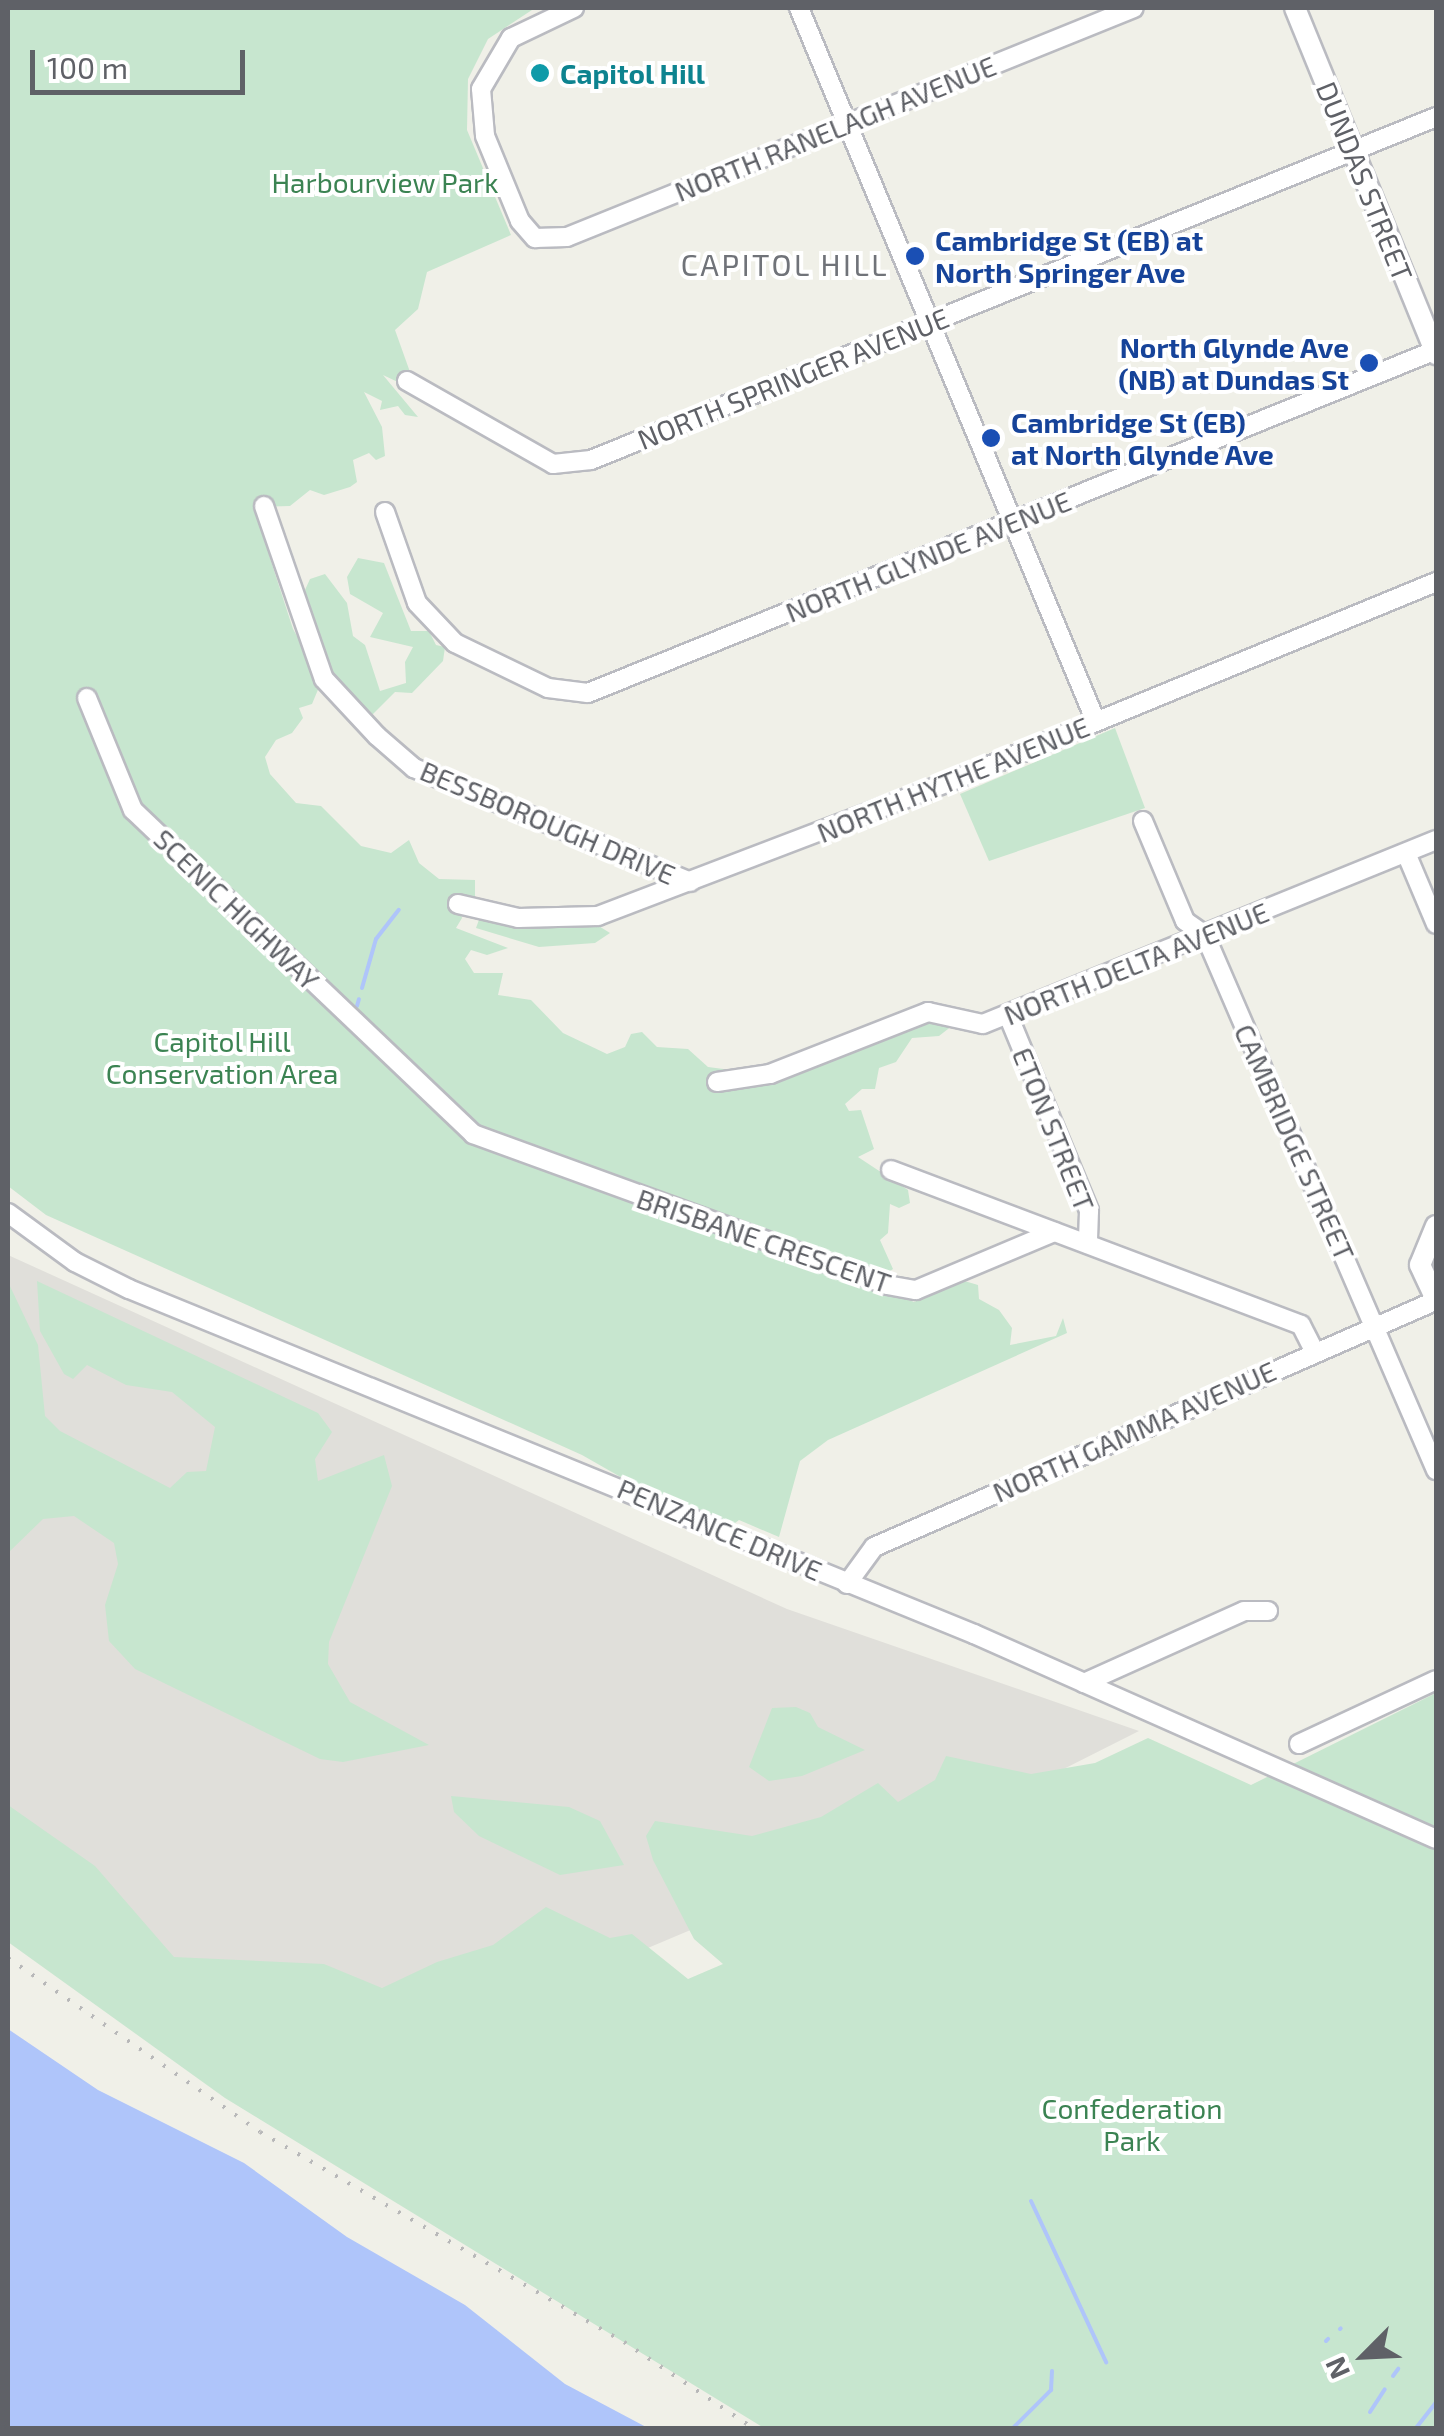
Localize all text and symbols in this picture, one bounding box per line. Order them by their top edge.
scale bar [35,30,250,92]
street label: NORTH RANELAGH AVENUE [669,48,1001,208]
text: 100 m [47,49,128,85]
place label: Capitol Hill [560,56,706,90]
marker: Capitol Hill [529,62,551,84]
street label: DUNDAS STREET [1310,77,1420,285]
park label: Harbourview Park [271,165,499,199]
place label: Cambridge St (EB) at North Springer Ave [935,223,1203,289]
marker: Cambridge St (EB) at North Springer Ave [904,245,926,267]
district label: CAPITOL HILL [680,246,890,282]
street label: NORTH SPRINGER AVENUE [632,300,954,456]
place label: North Glynde Ave (NB) at Dundas St [1118,330,1349,396]
marker: North Glynde Ave (NB) at Dundas St [1358,352,1380,374]
place label: Cambridge St (EB) at North Glynde Ave [1011,405,1274,471]
marker: Cambridge St (EB) at North Glynde Ave [980,427,1002,449]
street label: NORTH GLYNDE AVENUE [780,483,1076,629]
street label: NORTH HYTHE AVENUE [812,709,1094,849]
street label: BESSBOROUGH DRIVE [415,753,681,891]
street label: SCENIC HIGHWAY [147,822,327,996]
street label: NORTH DELTA AVENUE [998,894,1274,1032]
street label: CAMBRIDGE STREET [1228,1019,1362,1265]
park label: Capitol Hill Conservation Area [105,1024,339,1090]
street label: ETON STREET [1006,1042,1102,1216]
street label: BRISBANE CRESCENT [633,1181,895,1299]
street label: NORTH GAMMA AVENUE [987,1353,1281,1509]
street label: PENZANCE DRIVE [613,1471,827,1587]
park label: Confederation Park [1041,2091,1223,2157]
north arrow [1314,2306,1414,2406]
text: N [1317,2352,1356,2384]

